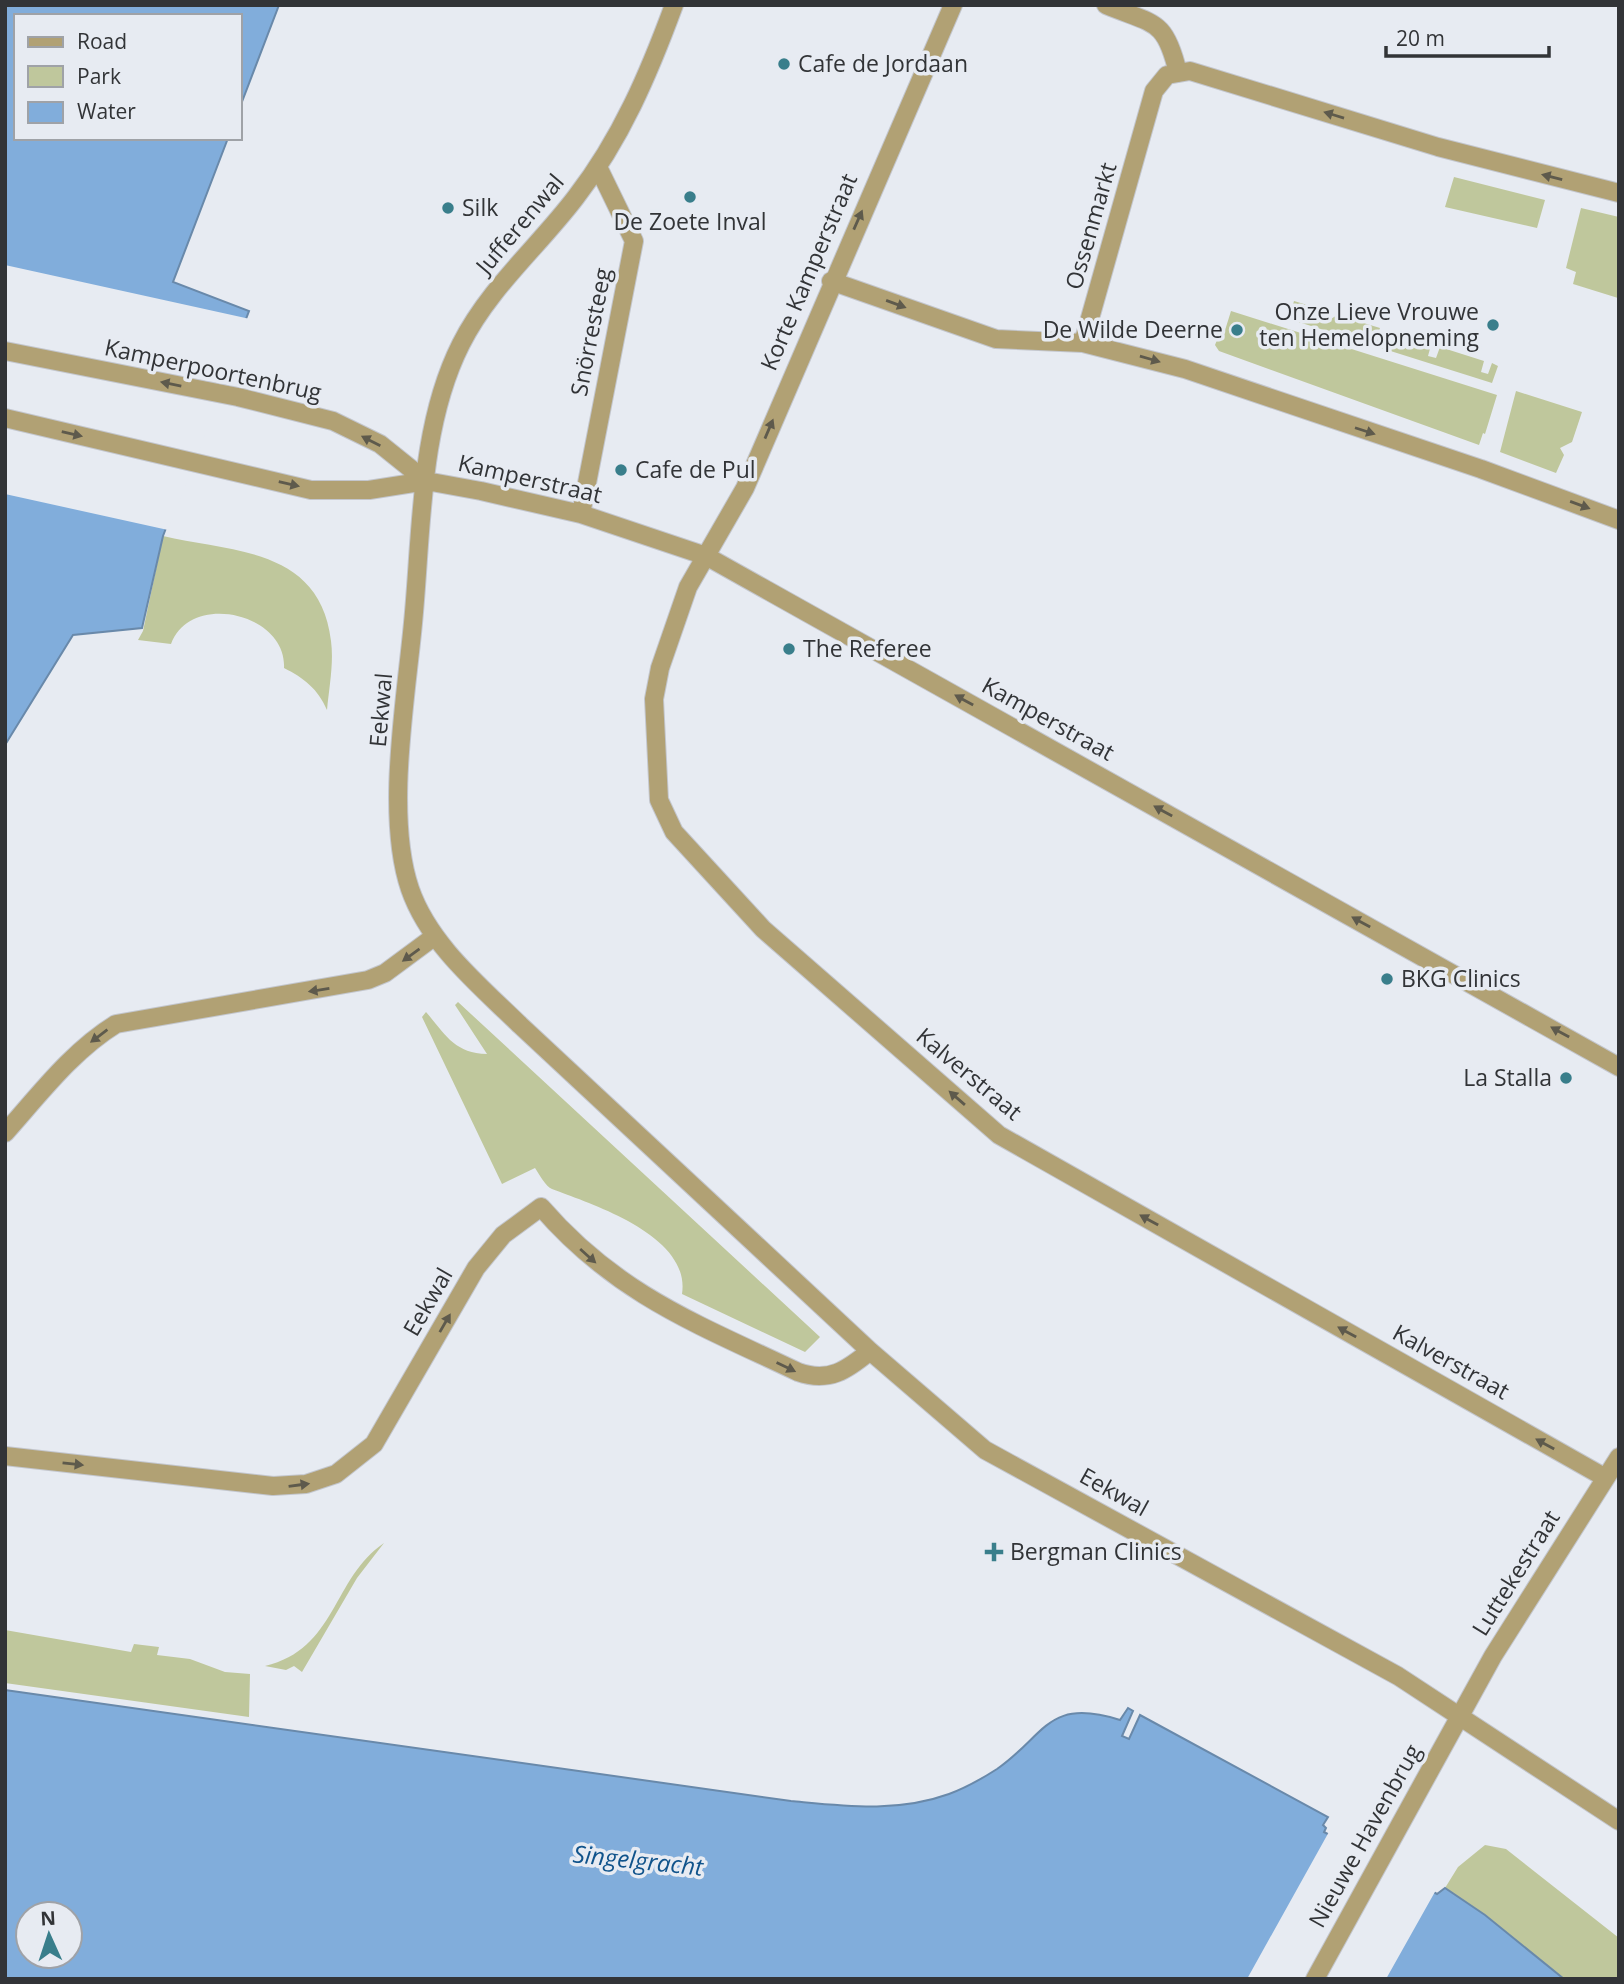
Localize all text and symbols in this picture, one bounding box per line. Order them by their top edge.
legend [14,14,242,140]
scale bar [1386,14,1549,58]
text: 20 m [1396,24,1445,52]
text: Road [77,27,127,55]
place label: Cafe de Jordaan [798,47,968,79]
marker: Cafe de Jordaan [776,56,792,72]
text: Park [77,62,121,90]
text: Water [77,97,136,125]
one-way arrow [1323,109,1344,120]
street label: Ossenmarkt [1057,159,1123,293]
street label: Jufferenwal [467,167,571,282]
street label: Korte Kamperstraat [752,168,864,375]
one-way arrow [1541,171,1563,182]
marker: De Zoete Inval [682,189,698,205]
place label: Silk [462,191,498,223]
marker: Silk [440,200,456,216]
place label: De Zoete Inval [613,205,767,237]
one-way arrow [852,210,864,230]
street label: Snörresteeg [562,265,618,399]
place label: Onze Lieve Vrouwe ten Hemelopneming [1259,295,1480,353]
one-way arrow [885,299,906,310]
place label: De Wilde Deerne [1043,313,1223,345]
marker: Onze Lieve Vrouwe ten Hemelopneming [1485,317,1501,333]
marker: De Wilde Deerne [1229,322,1245,338]
street label: Kamperpoortenbrug [102,330,325,408]
one-way arrow [1139,354,1161,365]
one-way arrow [160,378,182,389]
one-way arrow [764,419,775,440]
one-way arrow [1355,427,1376,437]
one-way arrow [61,428,83,439]
one-way arrow [361,435,381,447]
street label: Kamperstraat [455,446,605,510]
place label: Cafe de Pul [635,453,756,485]
marker: Cafe de Pul [613,462,629,478]
one-way arrow [278,479,300,490]
one-way arrow [1570,500,1591,511]
place label: The Referee [803,632,932,664]
marker: The Referee [781,641,797,657]
street label: Kamperstraat [976,669,1120,768]
street label: Eekwal [361,672,399,748]
one-way arrow [954,694,974,706]
one-way arrow [1153,805,1172,817]
one-way arrow [1351,916,1371,928]
one-way arrow [402,948,420,962]
place label: BKG Clinics [1401,962,1521,994]
marker: BKG Clinics [1379,971,1395,987]
one-way arrow [308,984,330,995]
street label: Kalverstraat [910,1020,1029,1127]
one-way arrow [1551,1026,1570,1038]
one-way arrow [89,1029,108,1043]
place label: La Stalla [1463,1061,1552,1093]
marker: La Stalla [1558,1070,1574,1086]
one-way arrow [949,1091,966,1107]
one-way arrow [1139,1214,1159,1226]
one-way arrow [580,1248,597,1263]
street label: Eekwal [395,1261,460,1342]
one-way arrow [438,1313,451,1332]
street label: Kalverstraat [1387,1316,1516,1406]
one-way arrow [1337,1326,1357,1338]
one-way arrow [776,1361,796,1372]
one-way arrow [1535,1438,1555,1450]
one-way arrow [62,1458,84,1469]
street label: Eekwal [1074,1459,1155,1523]
one-way arrow [288,1479,310,1490]
street label: Luttekestraat [1464,1503,1567,1641]
place label: Bergman Clinics [1010,1535,1182,1567]
marker: Bergman Clinics [984,1542,1004,1562]
street label: Nieuwe Havenbrug [1300,1738,1428,1933]
water label: Singelgracht [572,1836,706,1883]
north arrow [14,1900,84,1970]
text: N [40,1905,57,1931]

